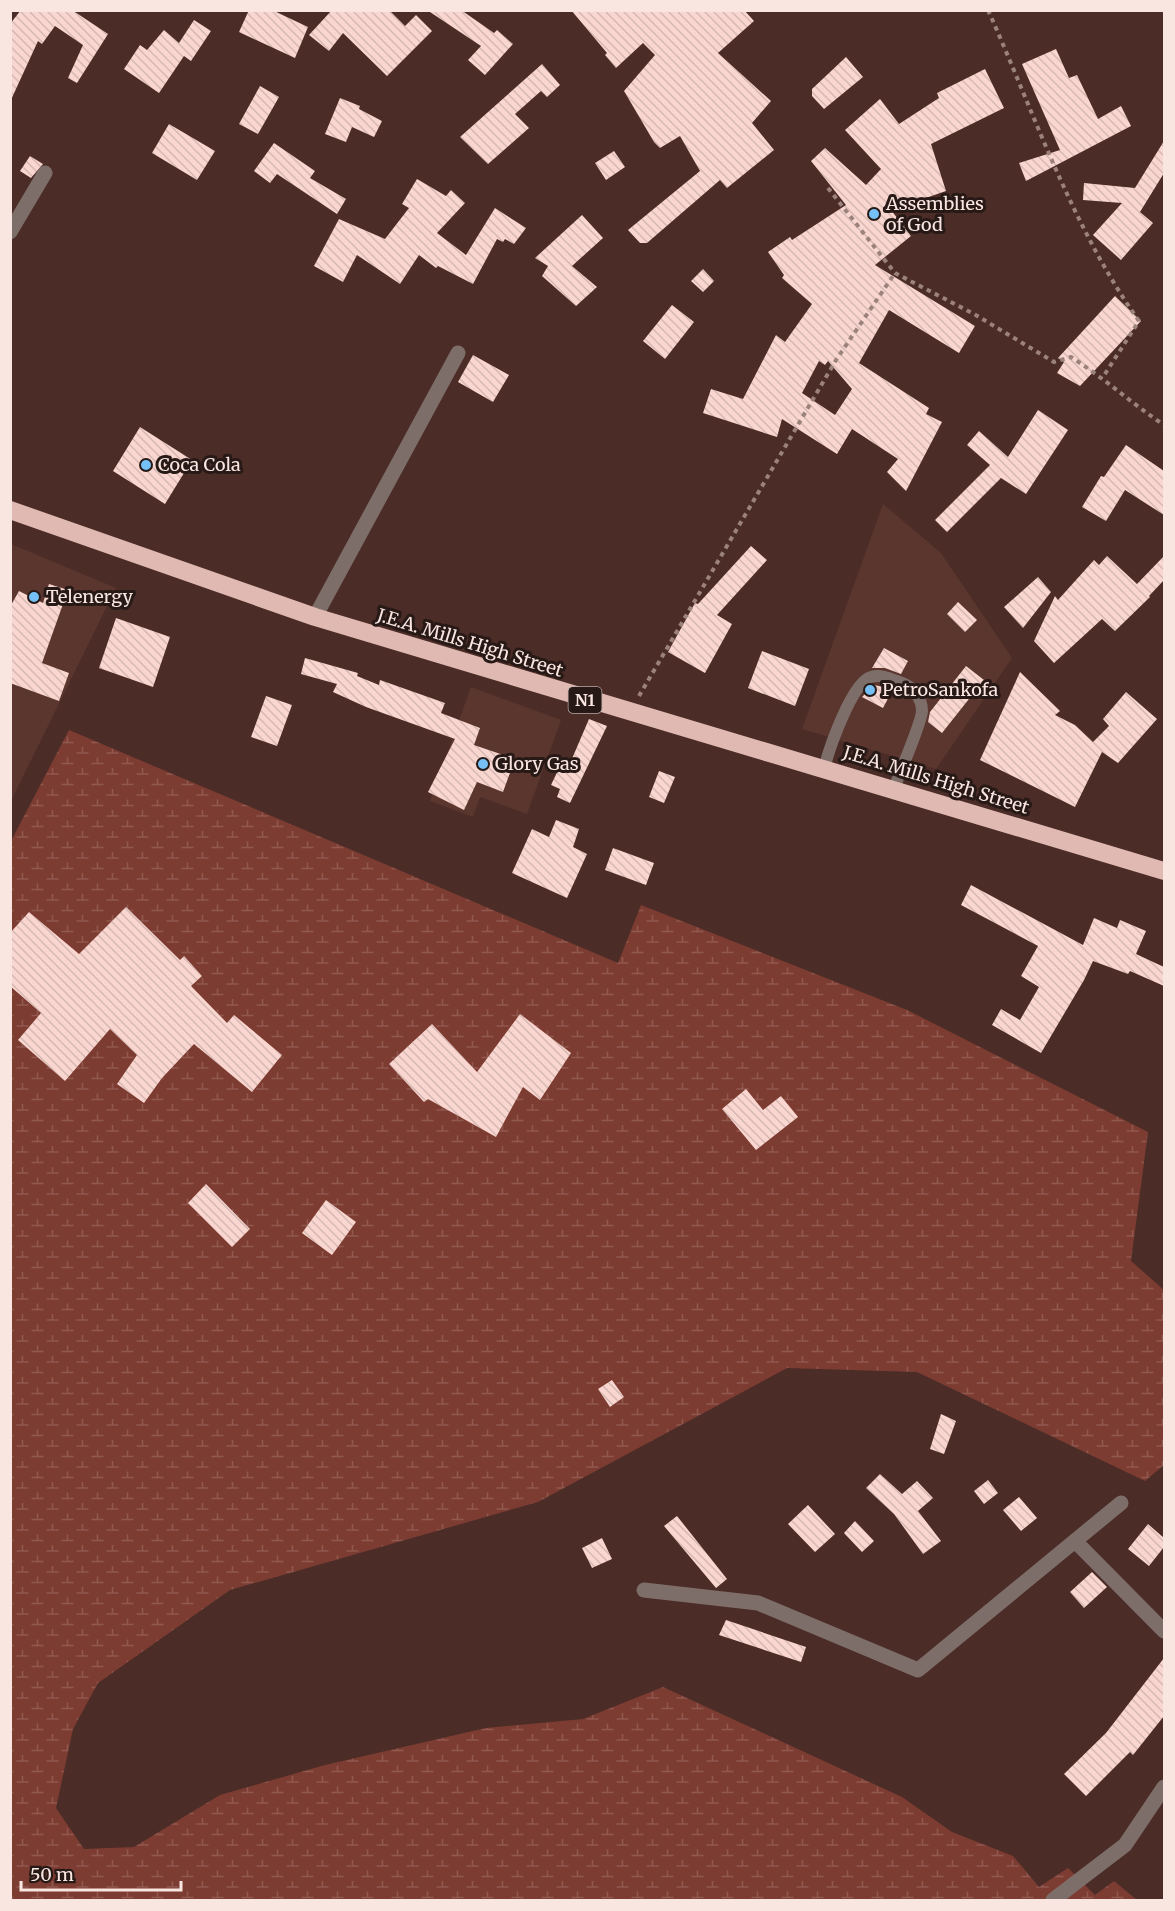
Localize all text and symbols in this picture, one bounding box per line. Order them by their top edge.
place label: Assemblies of God [885,192,984,236]
marker: Assemblies of God [867,207,881,221]
place label: Coca Cola [158,453,241,476]
marker: Coca Cola [139,458,153,472]
place label: Telenergy [46,585,134,608]
marker: Telenergy [27,590,41,604]
street label: J.E.A. Mills High Street [373,603,566,682]
place label: PetroSankofa [882,678,998,701]
marker: PetroSankofa [863,683,877,697]
road number: N1 [568,687,602,713]
street label: J.E.A. Mills High Street [839,740,1032,819]
place label: Glory Gas [495,752,579,775]
marker: Glory Gas [476,757,490,771]
scale bar [21,1854,182,1892]
text: 50 m [30,1863,74,1886]

